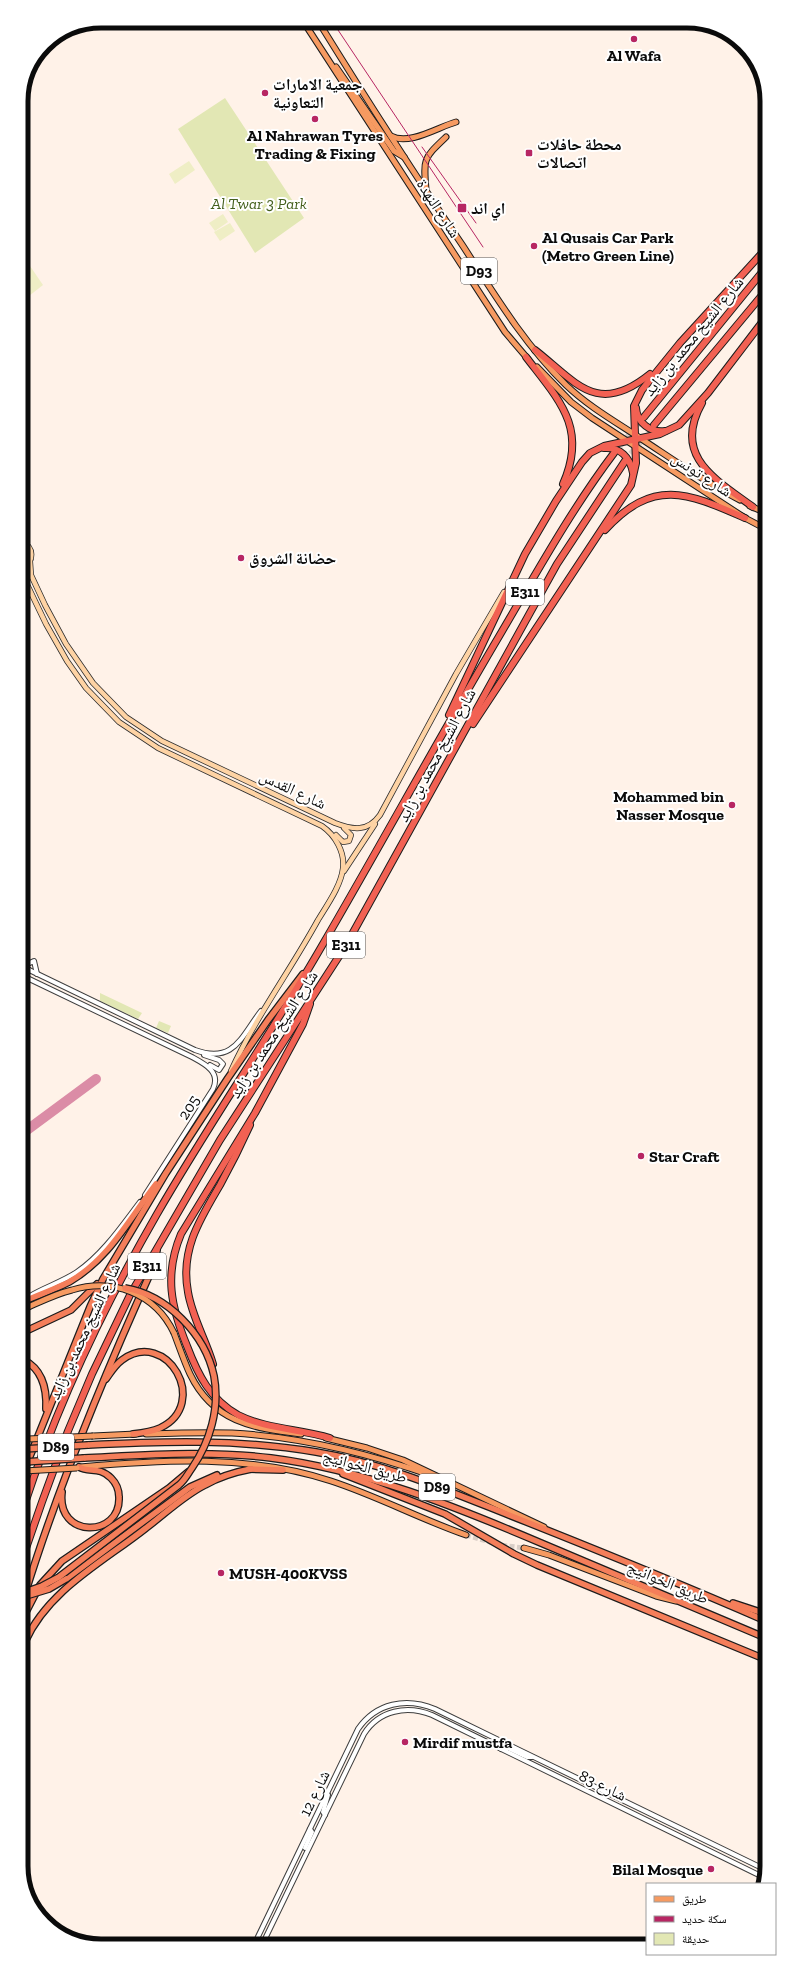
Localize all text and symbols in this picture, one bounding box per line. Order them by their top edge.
marker: Al Wafa [629,34,639,44]
place label: Al Wafa [607,46,661,65]
place label: جمعية الامارات التعاونية [273,75,362,112]
marker: جمعية الامارات التعاونية [260,88,270,98]
marker: Al Nahrawan Tyres Trading & Fixing [310,114,320,124]
place label: Al Nahrawan Tyres Trading & Fixing [247,126,383,163]
place label: محطة حافلات اتصالات [537,135,622,172]
marker: محطة حافلات اتصالات [524,148,534,158]
street label: شارع النهدة [412,175,465,242]
park label: Al Twar 3 Park [210,194,307,213]
place label: اي اند [471,199,505,221]
marker: اي اند [456,202,468,214]
place label: Al Qusais Car Park (Metro Green Line) [542,228,674,265]
marker: Al Qusais Car Park (Metro Green Line) [529,241,539,251]
road number: D93 [461,258,497,284]
street label: شارع الشيخ محمد بن زايد [639,273,748,400]
street label: شارع تونس [668,448,735,502]
place label: حضانة الشروق [249,549,336,568]
marker: حضانة الشروق [236,553,246,563]
road number: E311 [506,579,544,605]
street label: شارع الشيخ محمد بن زايد [393,685,480,826]
street label: شارع القدس [256,766,329,814]
place label: Mohammed bin Nasser Mosque [613,787,725,824]
marker: Mohammed bin Nasser Mosque [727,800,737,810]
road number: E311 [327,932,365,958]
street label: شارع الشيخ محمد بن زايد [225,967,323,1102]
street label: 205 [174,1091,203,1123]
place label: Star Craft [649,1147,720,1166]
marker: Star Craft [636,1151,646,1161]
road number: E311 [128,1253,166,1279]
street label: شارع الشيخ محمد بن زايد [45,1260,125,1403]
road number: D89 [38,1434,74,1460]
street label: طريق الخوانيج [320,1446,409,1488]
road number: D89 [419,1474,455,1500]
street label: طريق الخوانيج [624,1557,711,1609]
place label: MUSH-400KVSS [229,1564,348,1583]
marker: MUSH-400KVSS [216,1568,226,1578]
place label: Mirdif mustfa [413,1733,512,1752]
marker: Mirdif mustfa [400,1737,410,1747]
street label: شارع 83 [575,1766,630,1806]
street label: شارع 12 [295,1767,335,1820]
place label: Bilal Mosque [612,1860,703,1879]
marker: Bilal Mosque [706,1864,716,1874]
legend [646,1883,776,1955]
text: طريق [682,1892,707,1906]
text: سكة حديد [682,1912,727,1926]
text: حديقة [682,1932,710,1946]

